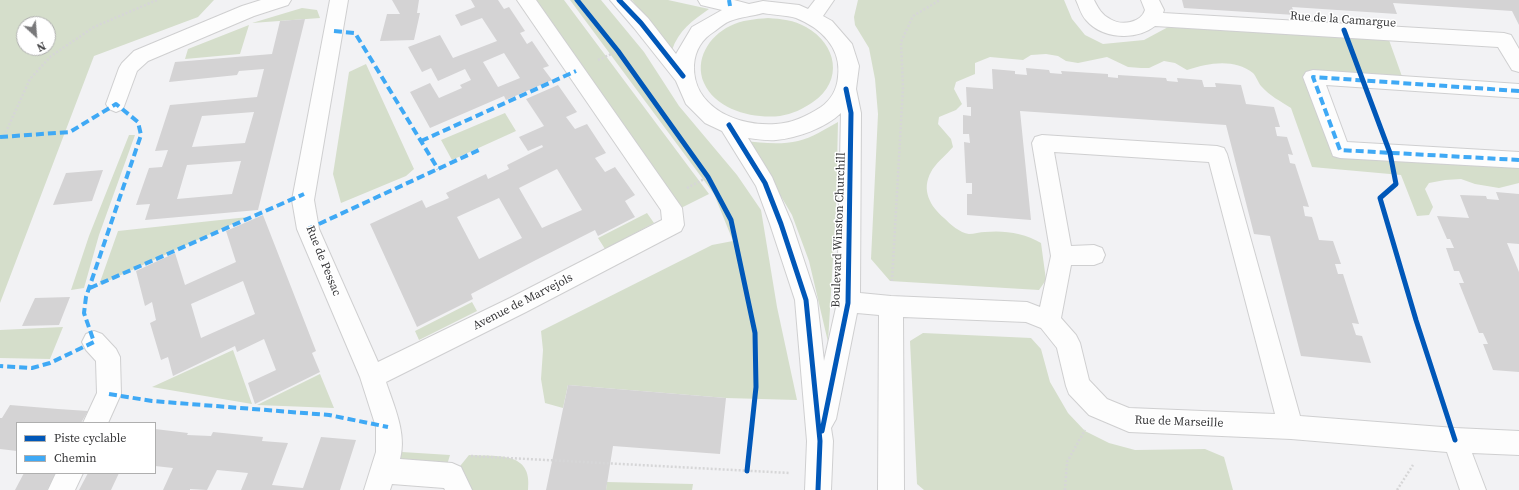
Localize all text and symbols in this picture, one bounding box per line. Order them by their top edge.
street label: Rue de la Camargue [1290,9,1396,31]
north arrow [16,16,56,56]
text: N [34,38,48,55]
street label: Boulevard Winston Churchill [829,152,849,308]
street label: Rue de Pessac [302,224,344,298]
street label: Avenue de Marvejols [471,271,575,333]
street label: Rue de Marseille [1134,413,1224,431]
legend [16,422,156,474]
text: Piste cyclable [54,430,126,446]
text: Chemin [54,450,97,466]

